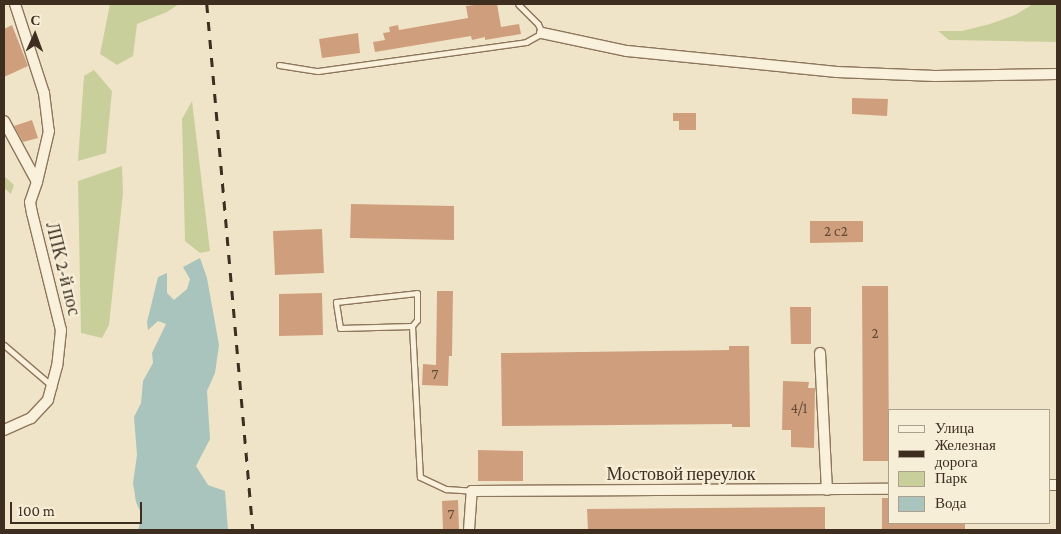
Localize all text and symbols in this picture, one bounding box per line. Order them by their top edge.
north arrow [10,10,60,60]
text: С [30,12,41,28]
street label: ЛПК 2-й пос [41,220,85,318]
house number: 2 с2 [824,223,848,241]
house number: 2 [871,325,879,343]
house number: 7 [432,366,438,384]
house number: 4/1 [790,400,808,418]
legend [888,409,1051,524]
text: Улица [935,420,974,436]
text: Железная дорога [935,437,996,470]
street label: Мостовой переулок [606,463,756,485]
text: Парк [935,470,967,486]
scale bar [12,492,145,524]
text: Вода [935,495,966,511]
text: 100 m [18,503,55,519]
house number: 7 [448,506,454,524]

